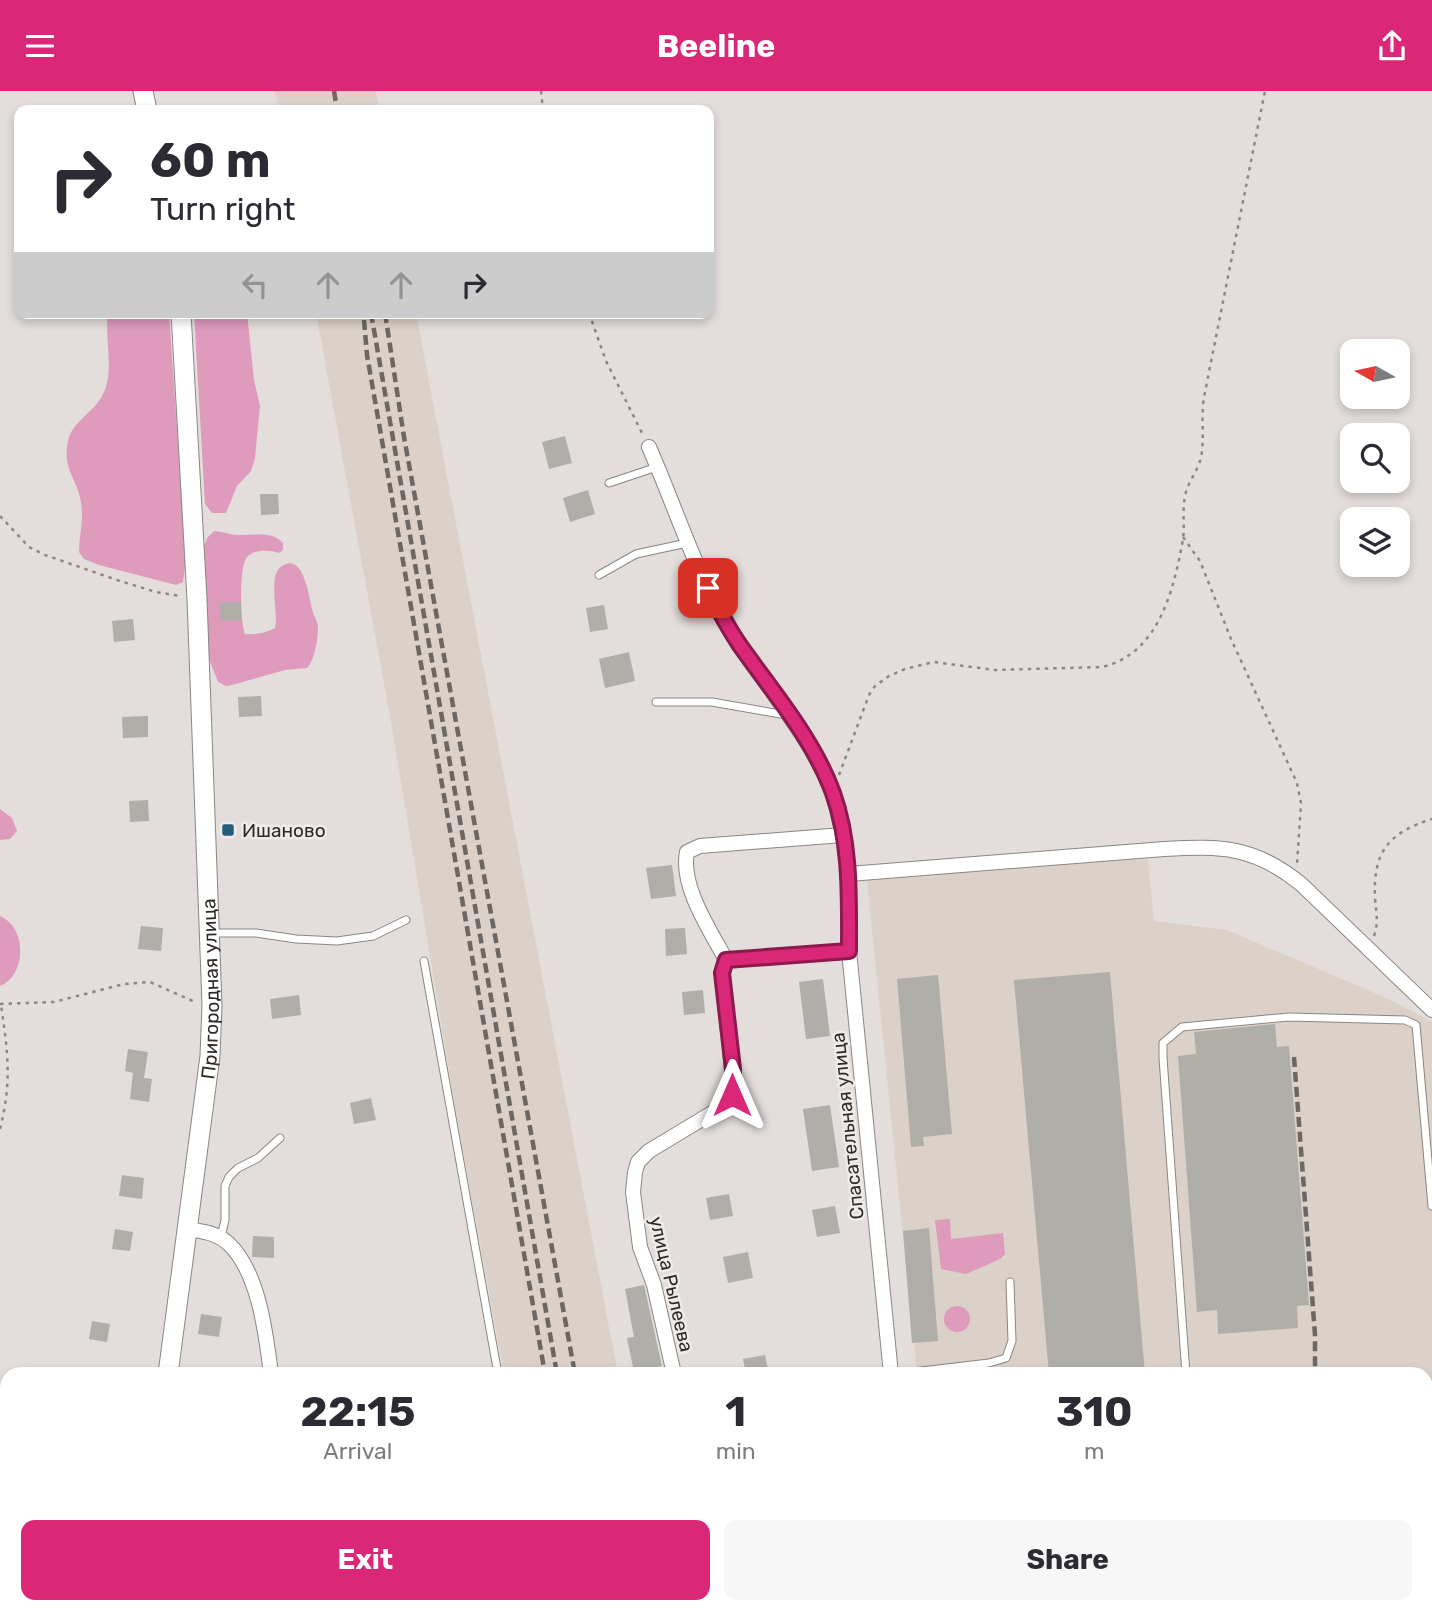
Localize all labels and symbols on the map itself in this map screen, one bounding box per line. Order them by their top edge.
north arrow [1340,339,1410,409]
pin [678,558,738,618]
place label: Ишаново [242,819,326,842]
marker: Ишаново [220,822,236,838]
street label: Пригородная улица [196,898,224,1081]
street label: Спасательная улица [826,1031,869,1221]
position arrow [695,1058,769,1132]
street label: улица Рылеева [645,1214,698,1354]

